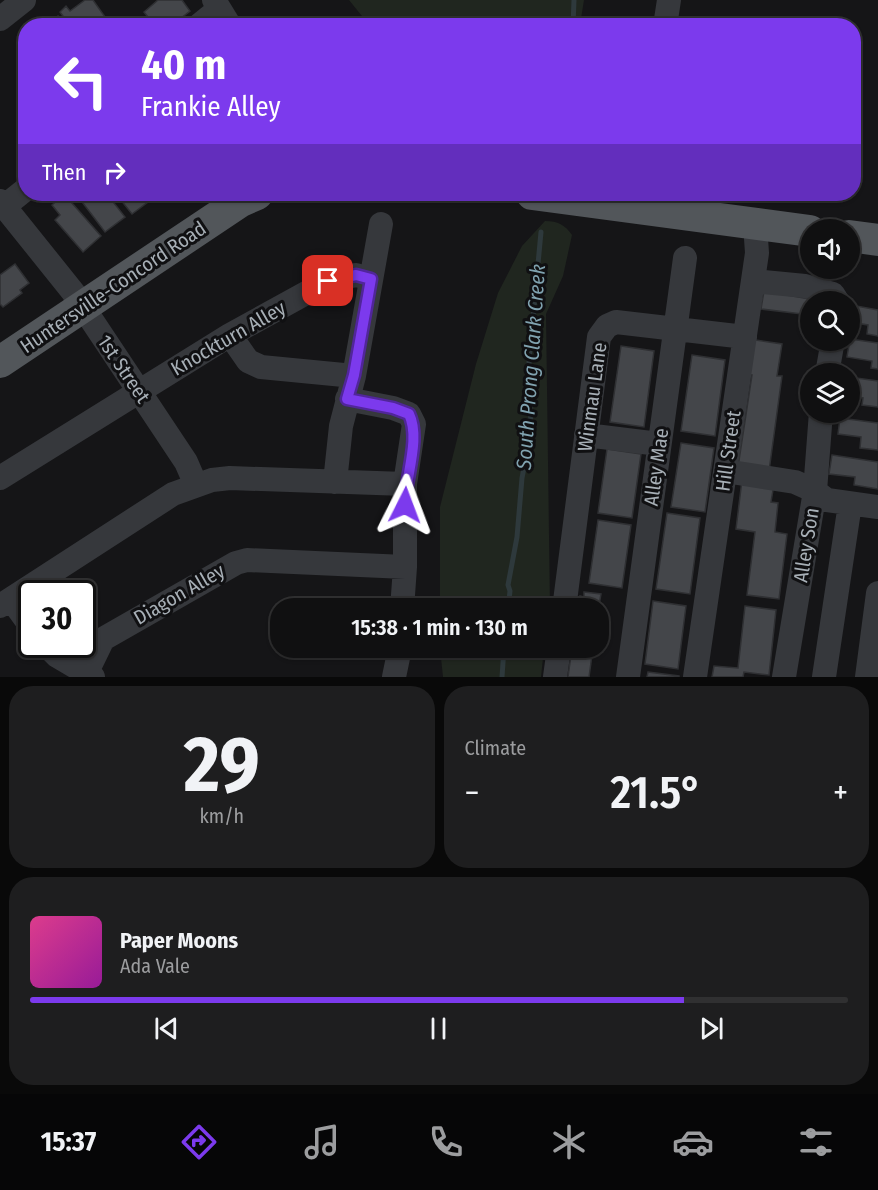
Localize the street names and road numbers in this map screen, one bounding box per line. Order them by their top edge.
street label: Huntersville-Concord Road [16,216,210,358]
street label: Knockturn Alley [166,295,290,381]
street label: 1st Street [93,330,156,408]
street label: Winmau Lane [572,341,612,453]
street label: Hill Street [710,408,746,493]
street label: Alley Mae [639,427,673,507]
street label: Alley Son [788,506,824,584]
street label: Diagon Alley [129,558,229,630]

